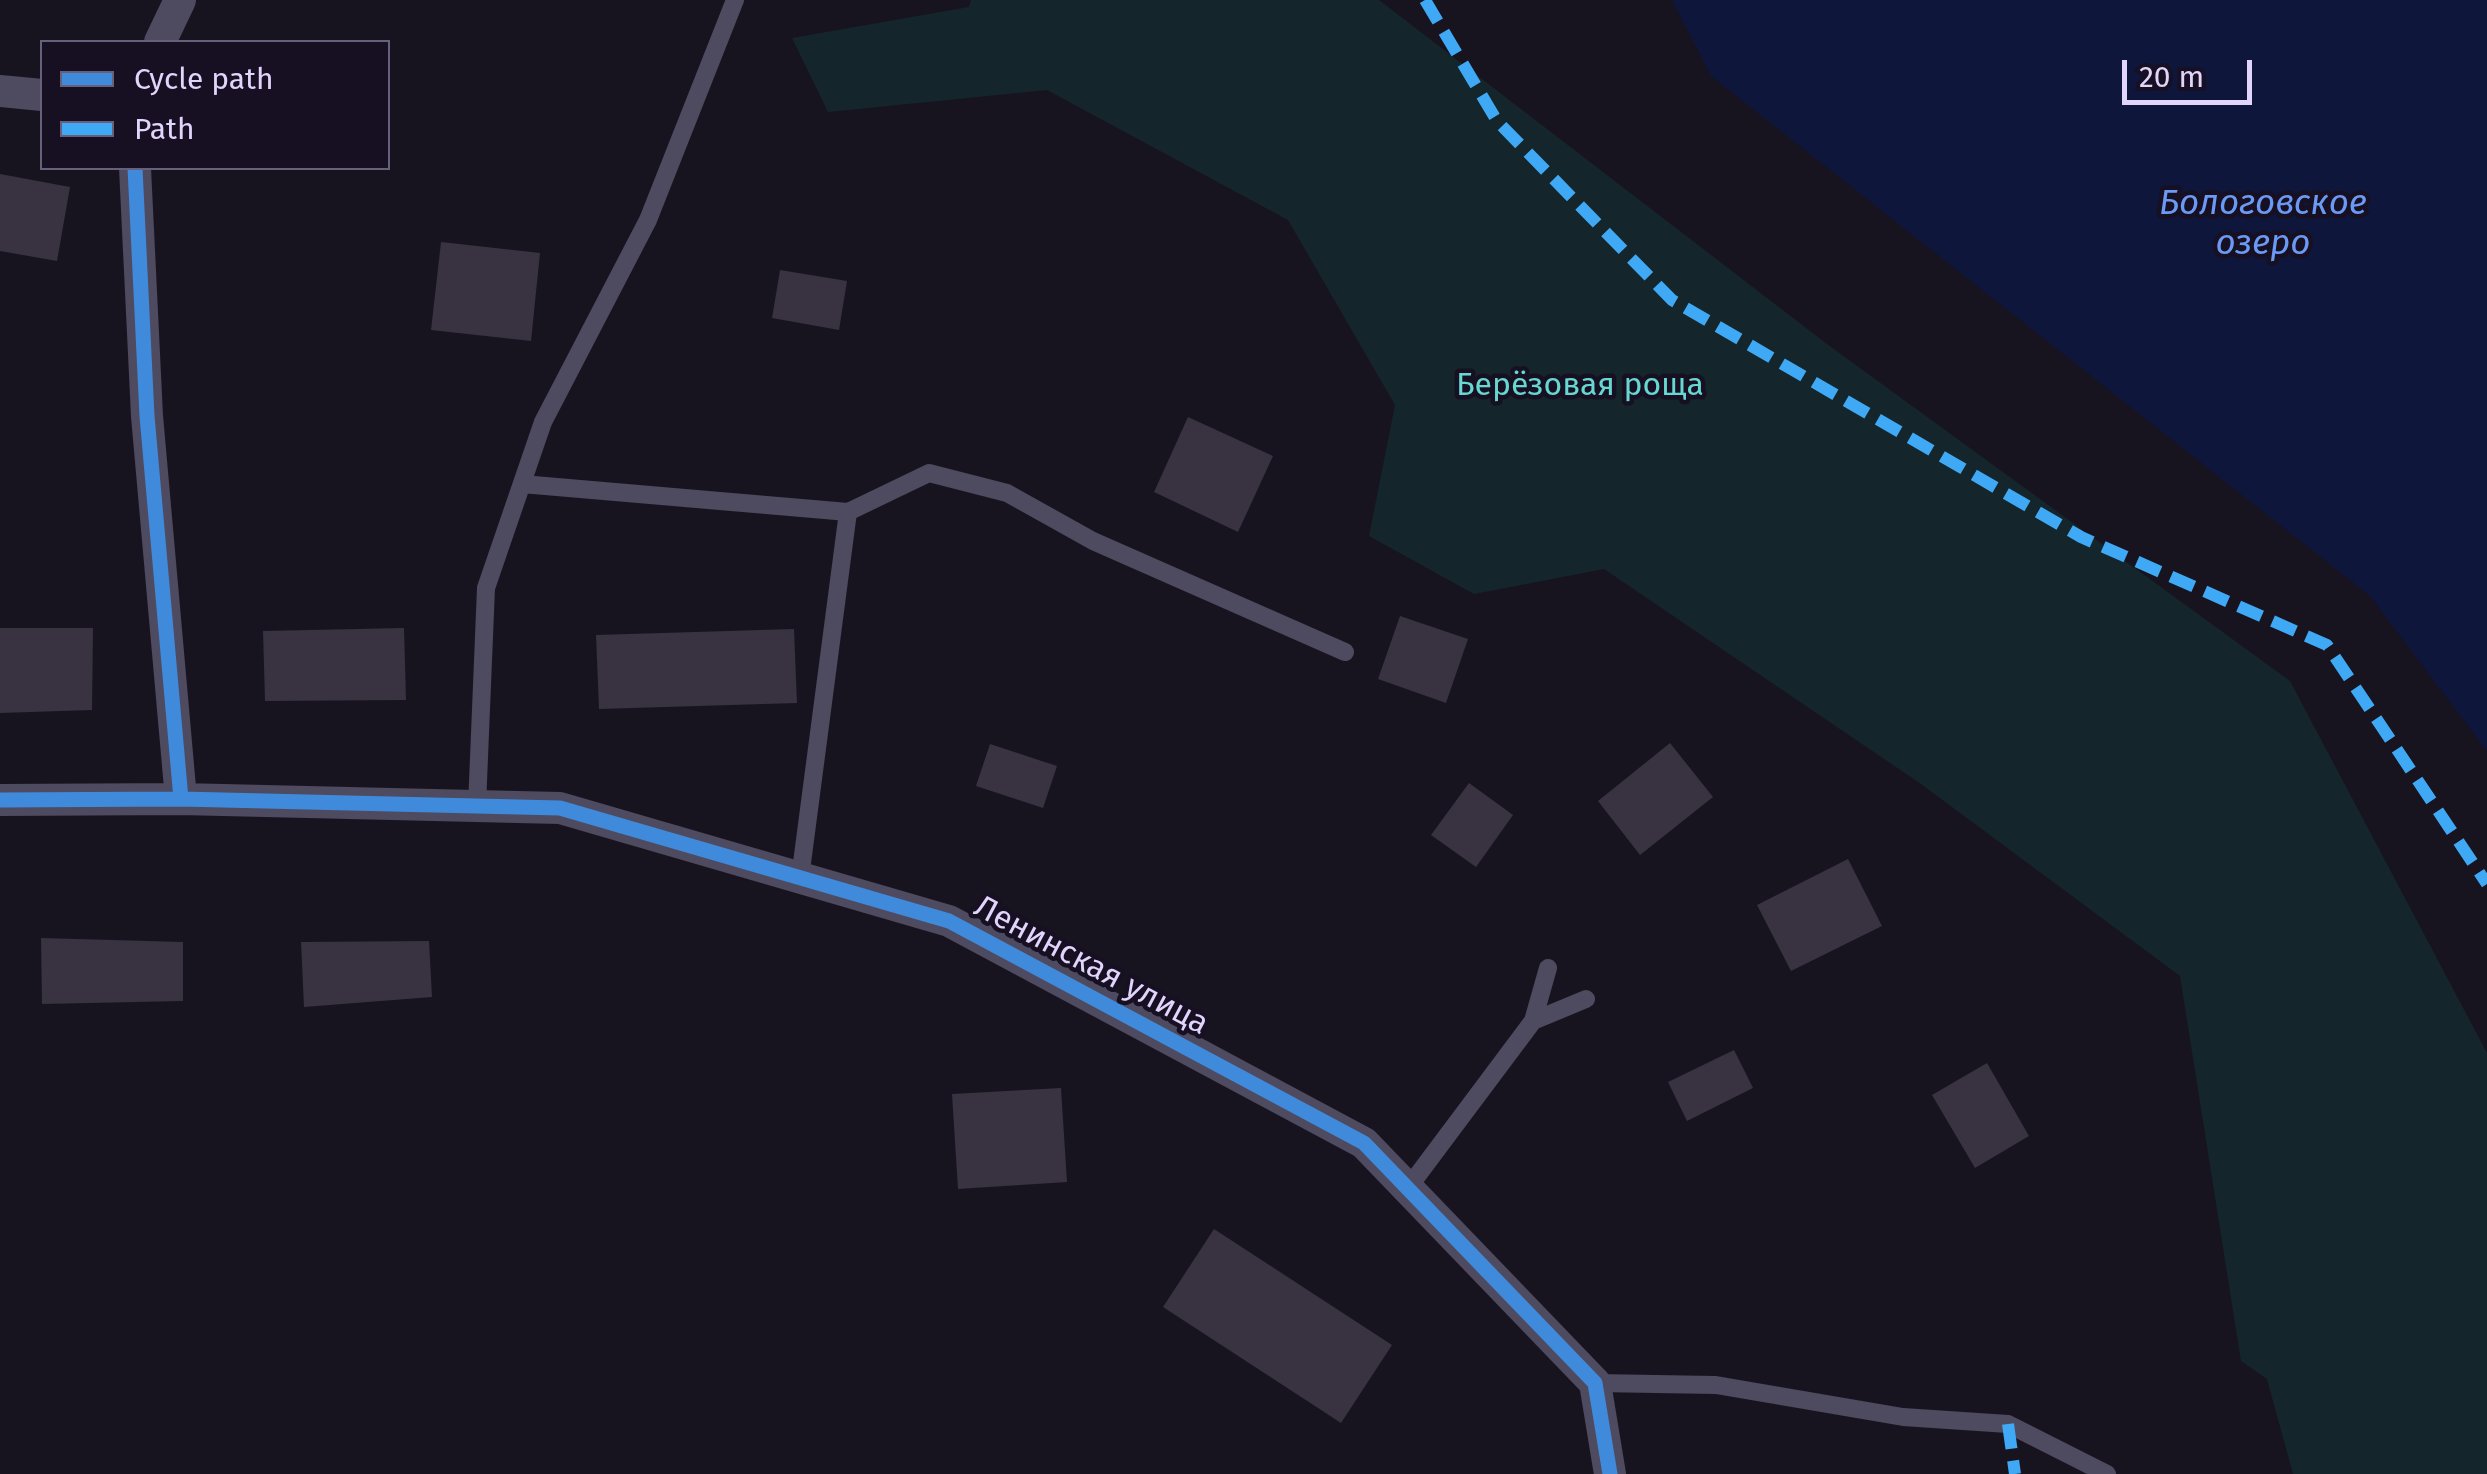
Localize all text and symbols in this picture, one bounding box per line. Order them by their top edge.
legend [40,40,390,170]
scale bar [2127,40,2257,102]
text: 20 m [2139,59,2204,95]
text: Cycle path [134,61,273,97]
text: Path [134,111,195,147]
water label: Бологовское озеро [2159,183,2367,265]
park label: Берёзовая роща [1456,367,1704,405]
street label: Ленинская улица [967,888,1215,1044]

